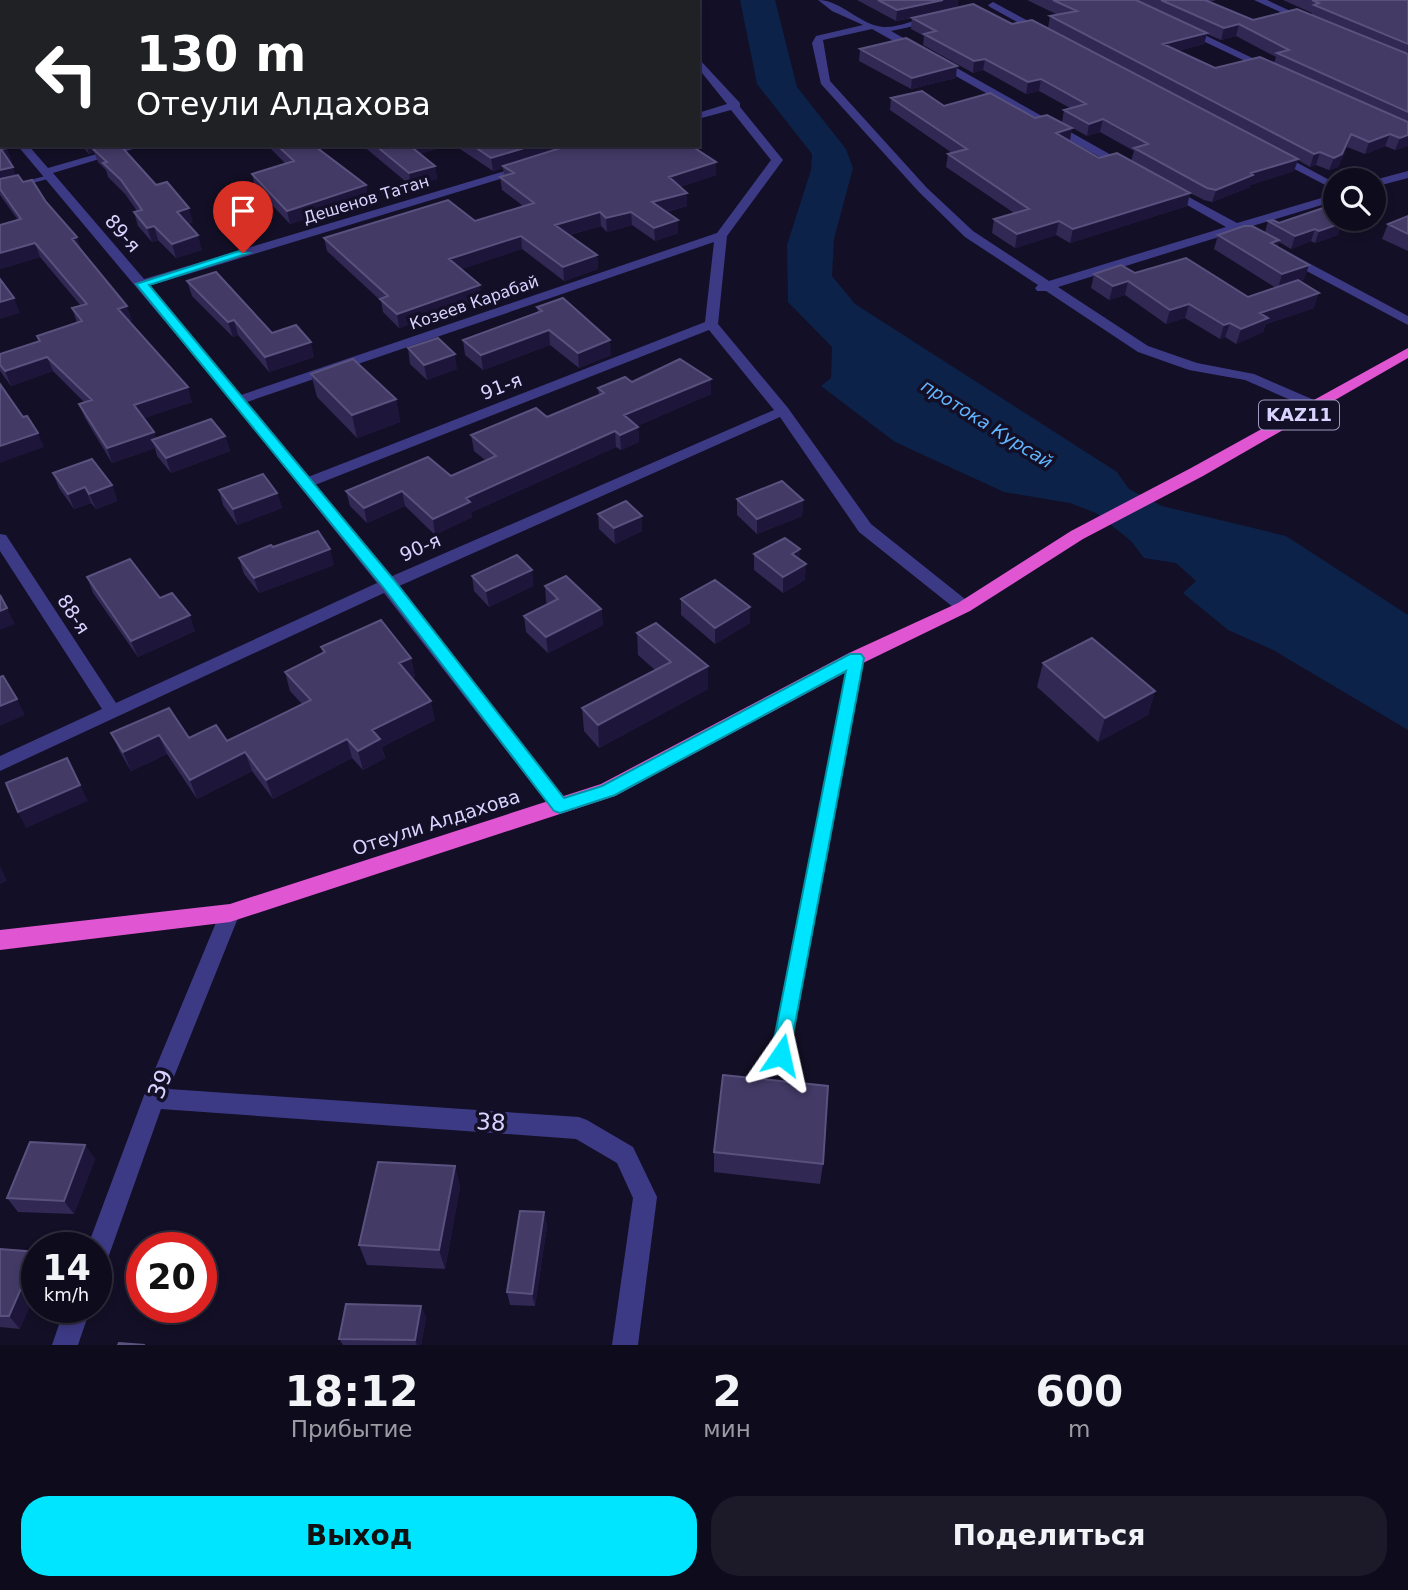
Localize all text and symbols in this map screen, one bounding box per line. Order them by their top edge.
text: 130 m [136,26,306,83]
icon: left [21,28,112,119]
text: Отеули Алдахова [136,85,431,123]
map controls [1323,168,1386,231]
button: search [1323,168,1386,231]
street label: Дешенов Татан [301,171,431,228]
pin [213,181,273,253]
icon: arrive [224,192,262,230]
street label: 89-я [101,210,145,256]
street label: Козеев Карабай [407,272,541,333]
street label: 91-я [477,368,525,404]
water label: протока Курсай [918,375,1057,473]
road number: KAZ11 [1259,400,1339,430]
street label: 90-я [396,528,444,566]
street label: 88-я [53,590,95,638]
street label: Отеули Алдахова [349,784,523,860]
position arrow [744,1018,818,1092]
street label: 39 [142,1066,178,1102]
street label: 38 [475,1108,507,1136]
speed limit sign: 20 [126,1232,217,1323]
text: 14 [42,1248,91,1288]
text: km/h [44,1284,89,1305]
text: 18:12 [285,1367,419,1416]
text: 2 [712,1367,742,1416]
text: 600 [1035,1367,1123,1416]
text: Прибытие [291,1416,413,1442]
text: мин [703,1416,751,1442]
text: m [1068,1416,1091,1442]
button: Выход [21,1496,697,1576]
button: Поделиться [711,1496,1387,1576]

